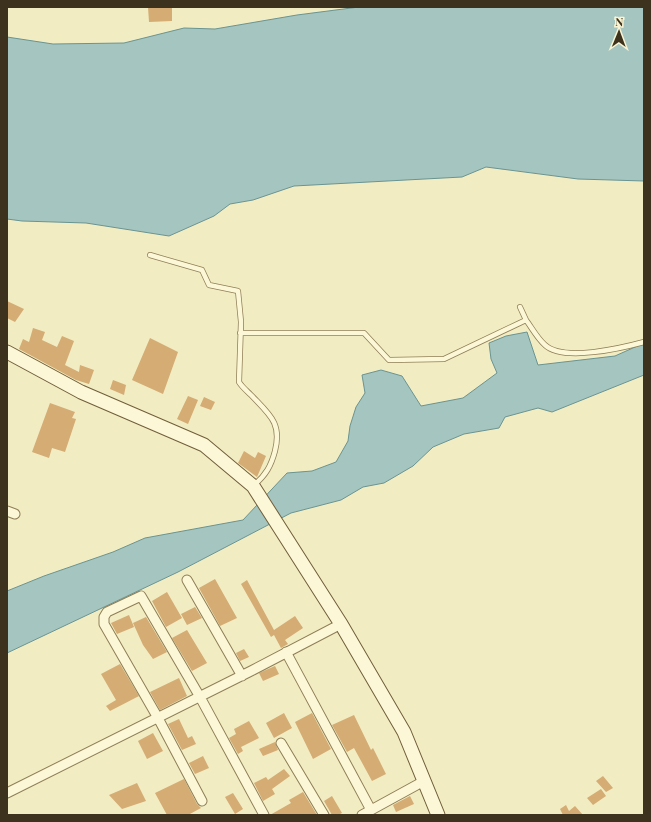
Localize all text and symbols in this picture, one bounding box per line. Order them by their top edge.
north arrow [599,12,639,52]
text: N [615,14,623,29]

